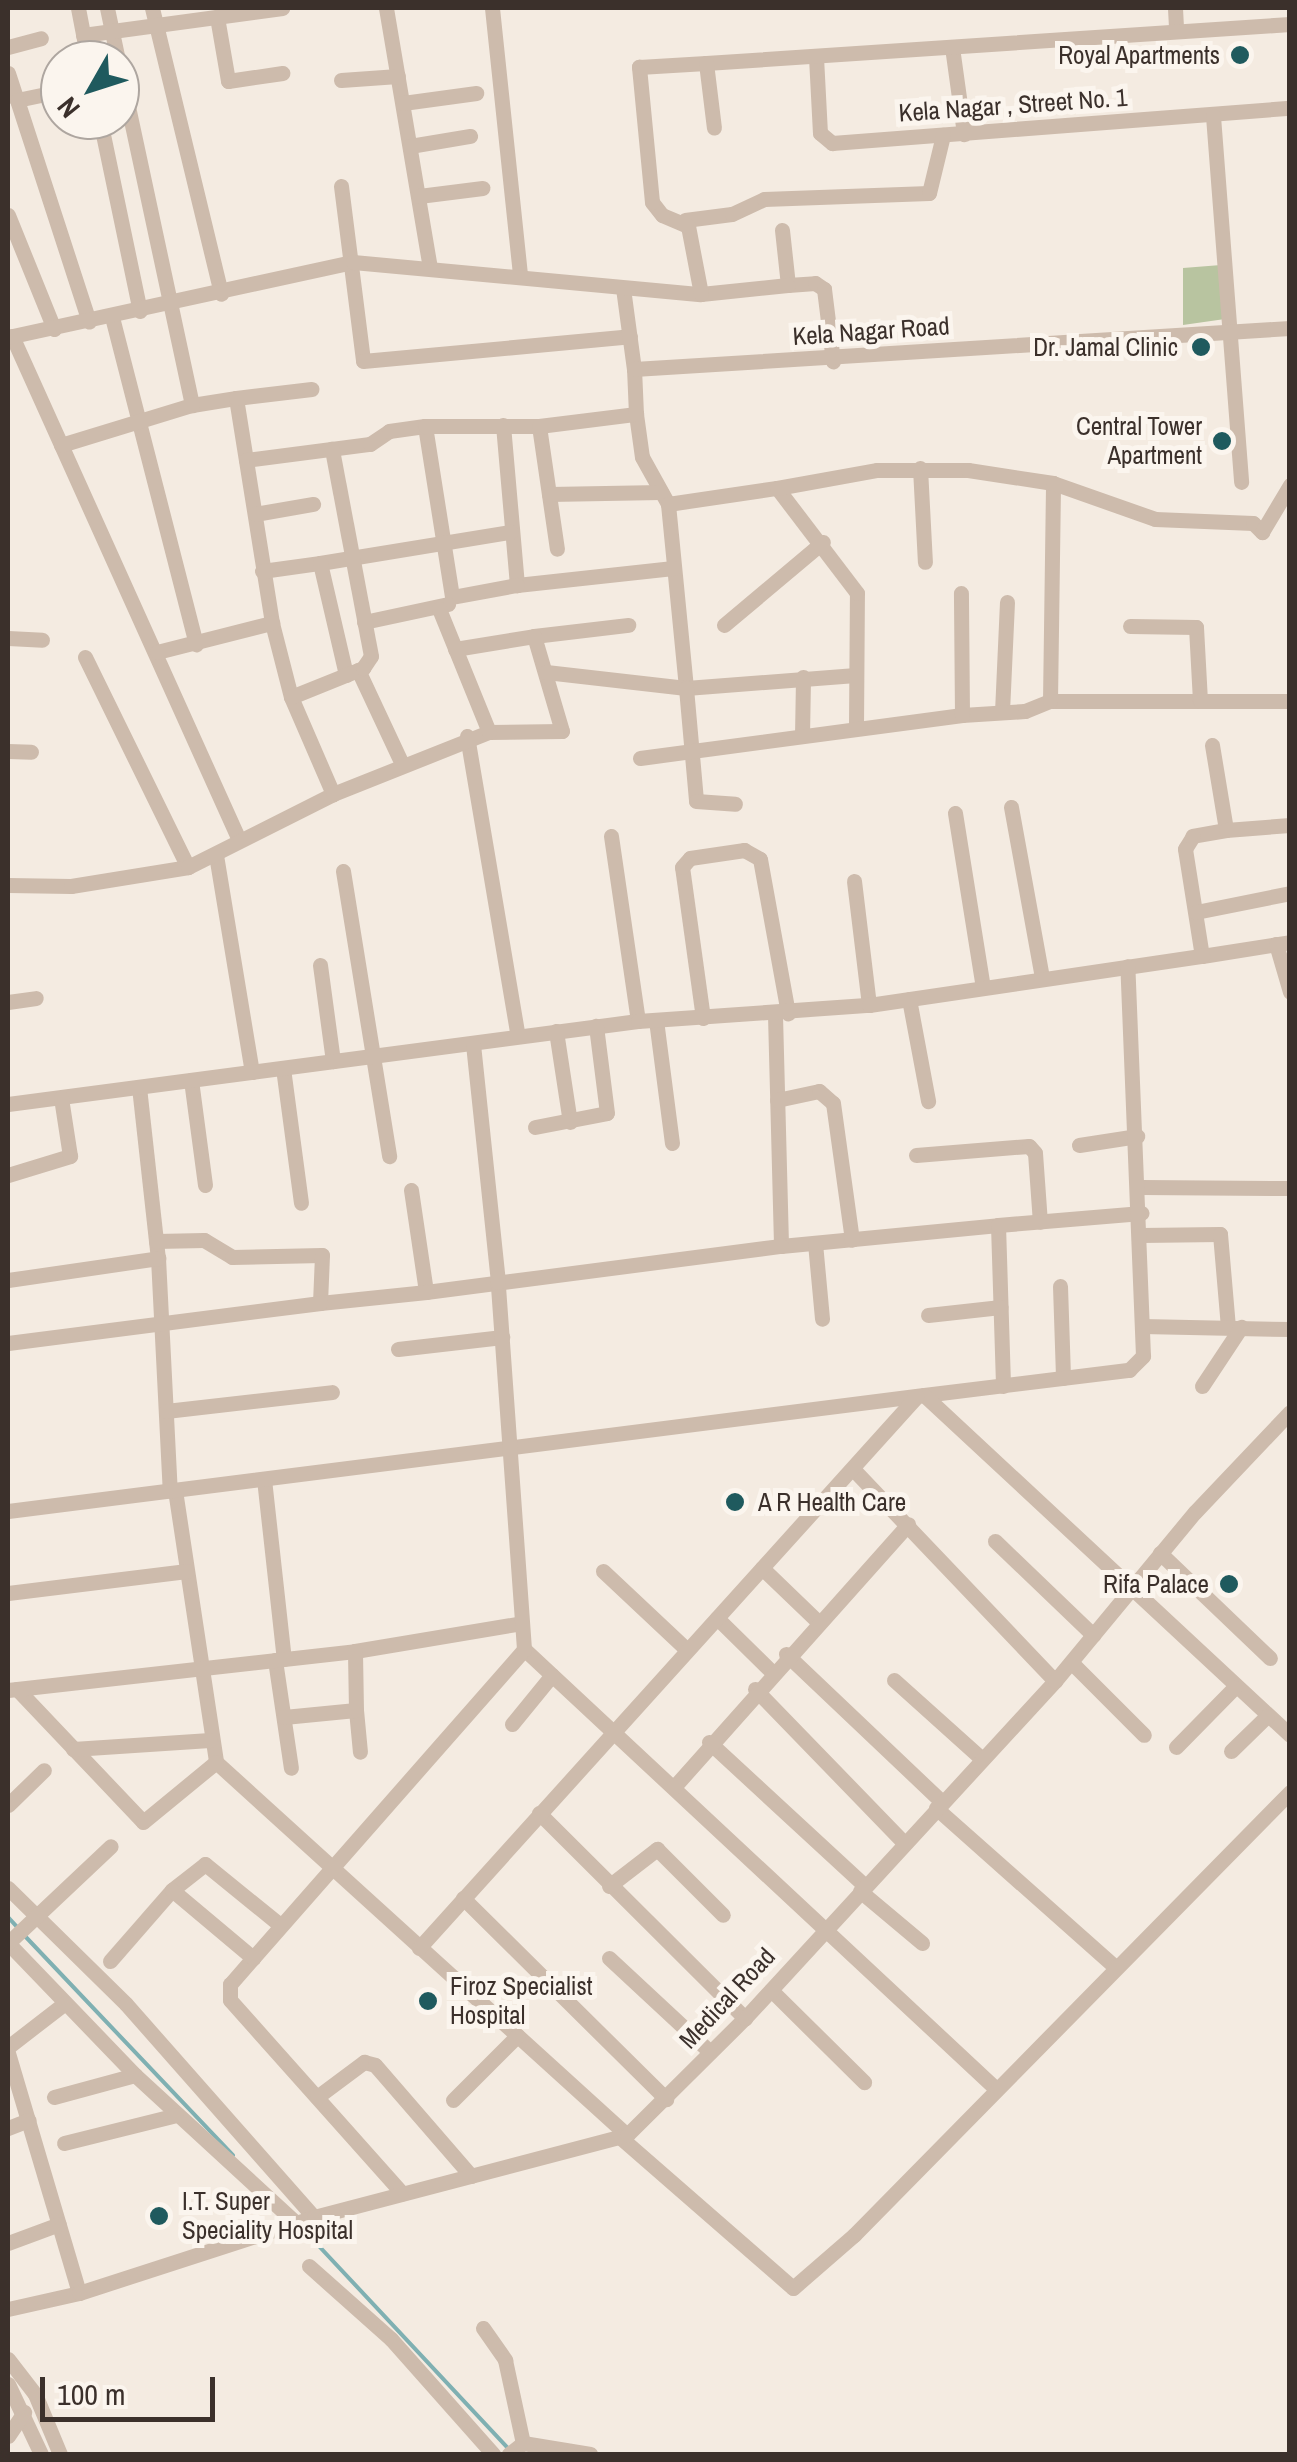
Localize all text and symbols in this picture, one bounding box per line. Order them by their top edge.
north arrow [40,40,140,140]
place label: Royal Apartments [1057,40,1220,70]
marker: Royal Apartments [1229,44,1251,66]
street label: Kela Nagar , Street No. 1 [898,82,1128,128]
text: N [48,89,88,126]
street label: Kela Nagar Road [792,311,950,351]
place label: Dr. Jamal Clinic [1033,332,1178,362]
marker: Dr. Jamal Clinic [1188,334,1214,360]
place label: Central Tower Apartment [1076,412,1202,471]
marker: Central Tower Apartment [1211,430,1233,452]
place label: A R Health Care [758,1487,907,1517]
marker: A R Health Care [722,1489,748,1515]
place label: Rifa Palace [1103,1569,1209,1599]
marker: Rifa Palace [1218,1573,1240,1595]
street label: Medical Road [673,1942,781,2054]
place label: Firoz Specialist Hospital [450,1972,592,2031]
marker: Firoz Specialist Hospital [415,1988,441,2014]
place label: I.T. Super Speciality Hospital [182,2187,353,2246]
marker: I.T. Super Speciality Hospital [146,2203,172,2229]
scale bar [45,2357,220,2419]
text: 100 m [57,2374,125,2414]

